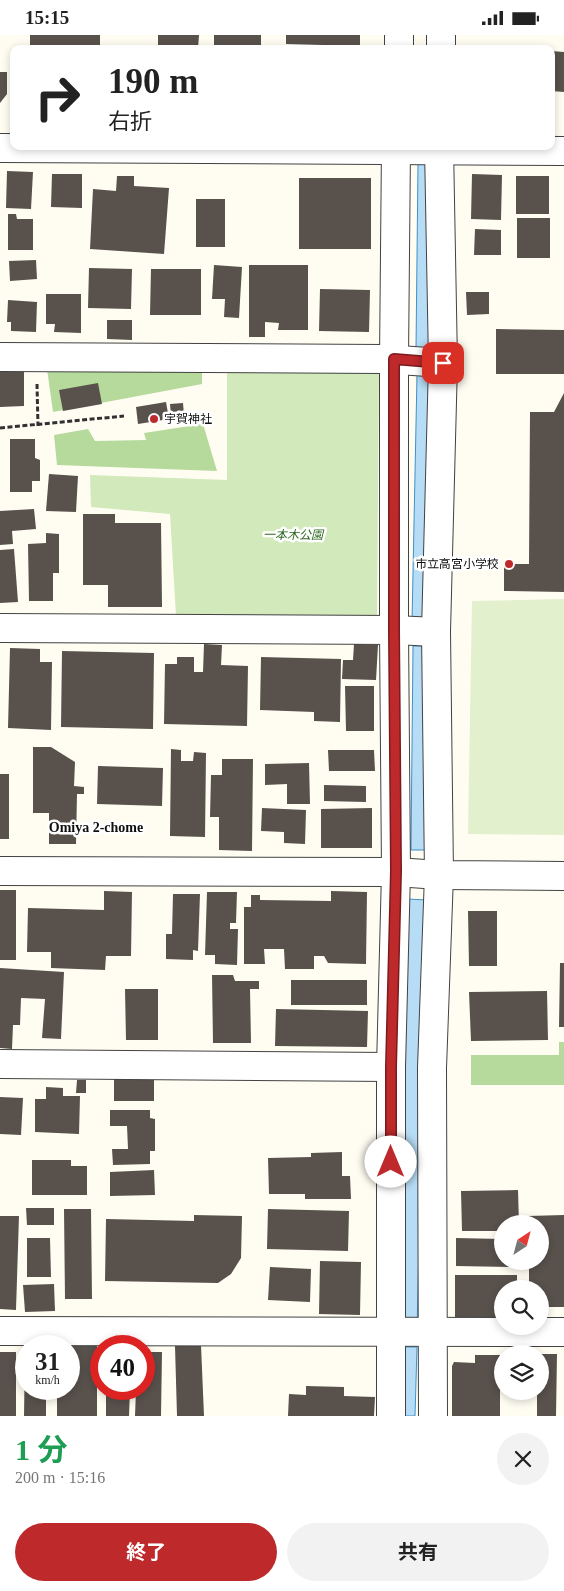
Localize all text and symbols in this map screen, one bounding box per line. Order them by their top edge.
text: 15:15 [25,7,69,28]
text: 190 m [108,62,198,101]
icon: right [25,65,90,130]
text: 右折 [108,109,152,134]
pin [422,342,464,384]
icon: arrive [429,349,457,377]
place label: 宇賀神社 [164,412,212,426]
marker: 宇賀神社 [148,413,160,425]
park label: 一本木公園 [263,528,325,542]
place label: 市立高宮小学校 [415,557,499,571]
marker: 市立高宮小学校 [503,558,515,570]
district label: Omiya 2-chome [49,820,143,835]
position arrow [364,1135,416,1187]
north arrow [494,1215,549,1270]
map controls [494,1215,549,1400]
button: search [494,1280,549,1335]
speed limit sign: 40 [90,1335,155,1400]
button: layers [494,1345,549,1400]
text: 31 [35,1348,60,1375]
text: km/h [35,1373,60,1387]
text: 1 分 [15,1433,68,1466]
button: close [497,1433,549,1485]
text: 200 m · 15:16 [15,1469,105,1486]
button: 終了 [15,1523,277,1581]
button: 共有 [287,1523,549,1581]

